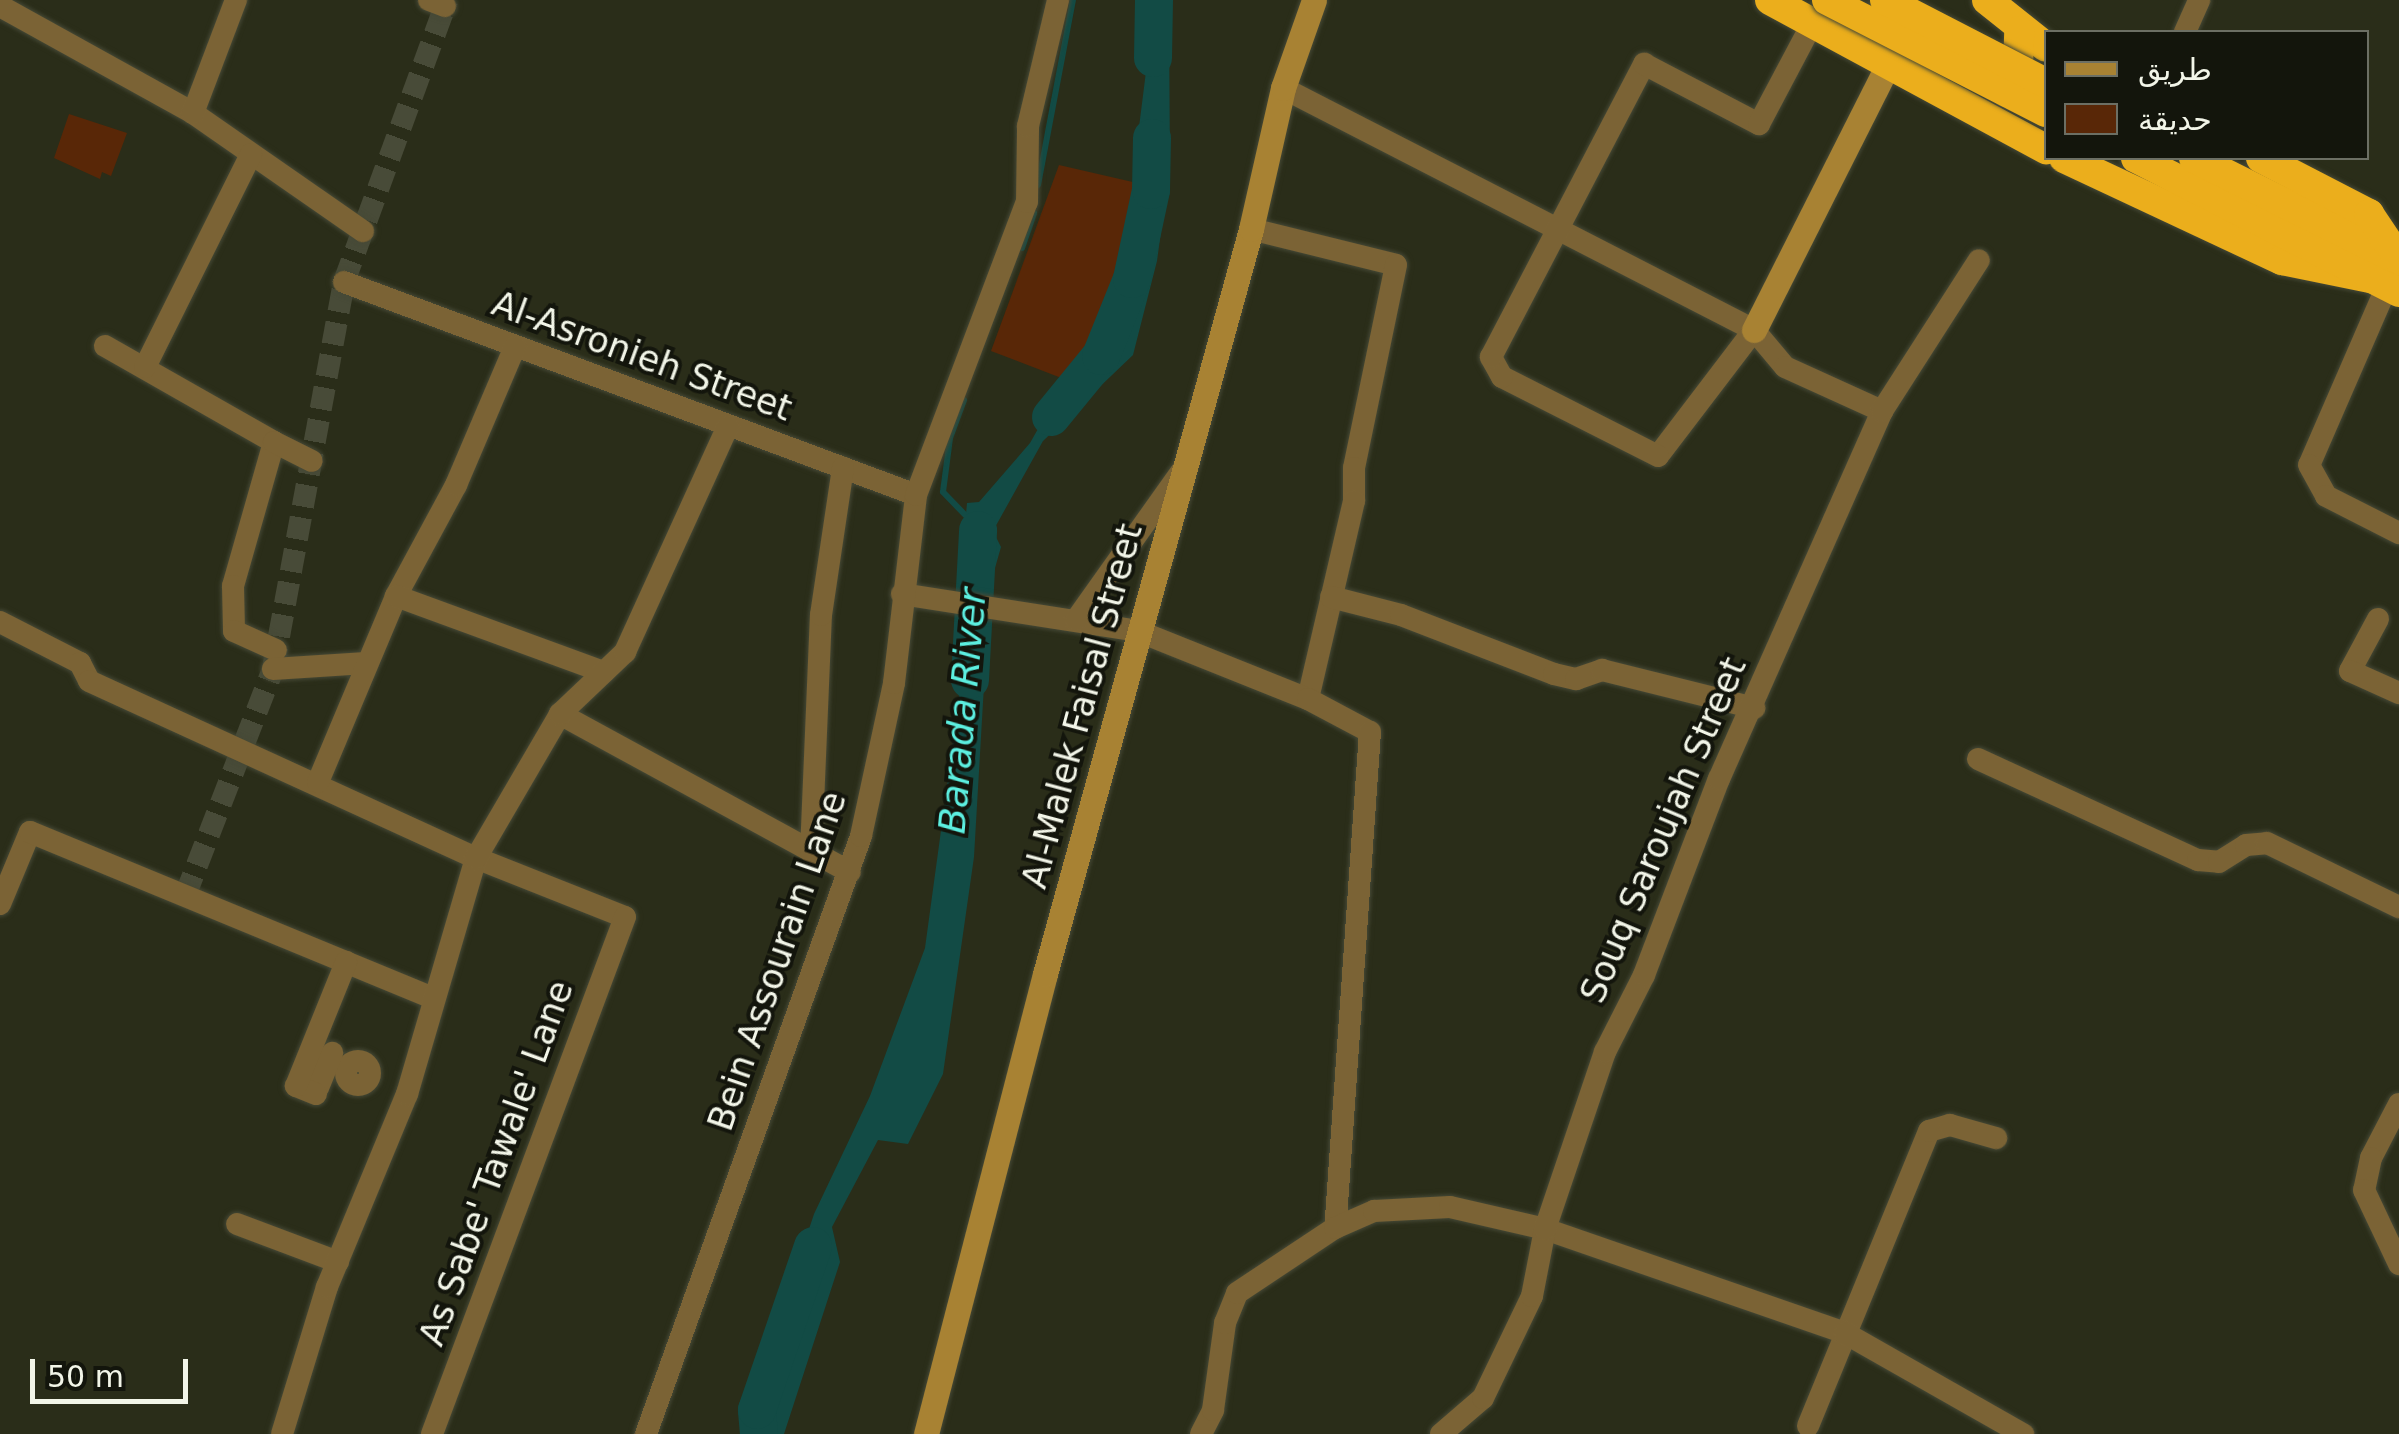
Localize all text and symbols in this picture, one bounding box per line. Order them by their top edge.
legend [2044,30,2369,160]
text: طريق [2138,52,2212,87]
text: حديقة [2138,102,2212,137]
street label: Al-Asronieh Street [486,282,798,430]
street label: Al-Malek Faisal Street [1013,519,1151,893]
water label: Barada River [930,586,996,836]
street label: Souq Saroujah Street [1571,651,1755,1009]
street label: Bein Assourain Lane [699,786,855,1136]
street label: As Sabe' Tawale' Lane [410,975,582,1351]
scale bar [35,1339,192,1401]
text: 50 m [47,1359,124,1394]

